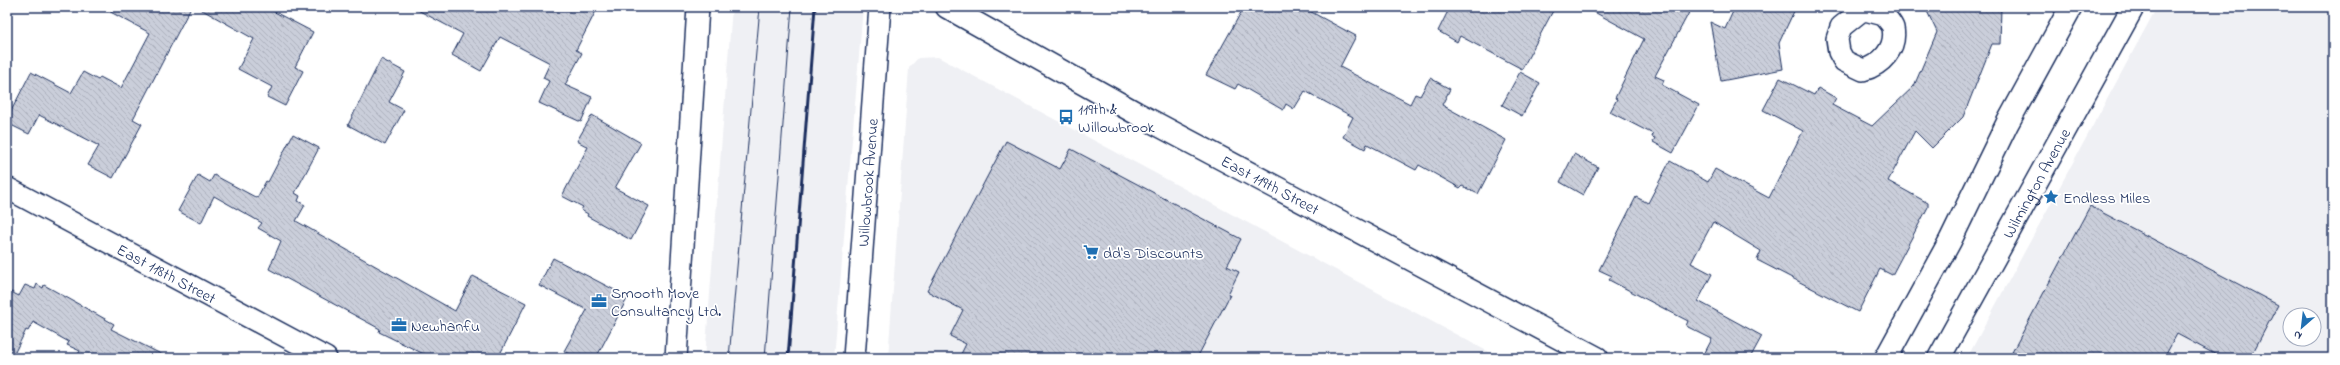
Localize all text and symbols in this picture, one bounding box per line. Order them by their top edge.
place label: 119th & Willowbrook [1078,98,1156,140]
bus stop icon: 119th & Willowbrook [1057,108,1075,126]
street label: Willowbrook Avenue [852,117,886,248]
street label: Wilmington Avenue [1997,124,2078,243]
street label: East 119th Street [1216,150,1324,223]
place label: Endless Miles [2063,187,2150,211]
place icon: Endless Miles [2042,188,2060,206]
street label: East 118th Street [112,239,220,312]
place label: dd's Discounts [1103,242,1204,266]
supermarket icon: dd's Discounts [1082,243,1100,261]
place label: Smooth Move Consultancy Ltd. [611,282,721,324]
office icon: Smooth Move Consultancy Ltd. [590,292,608,310]
north arrow [2282,307,2322,347]
place label: Newhanfu [411,315,480,339]
office icon: Newhanfu [390,316,408,334]
text: N [2291,326,2305,344]

